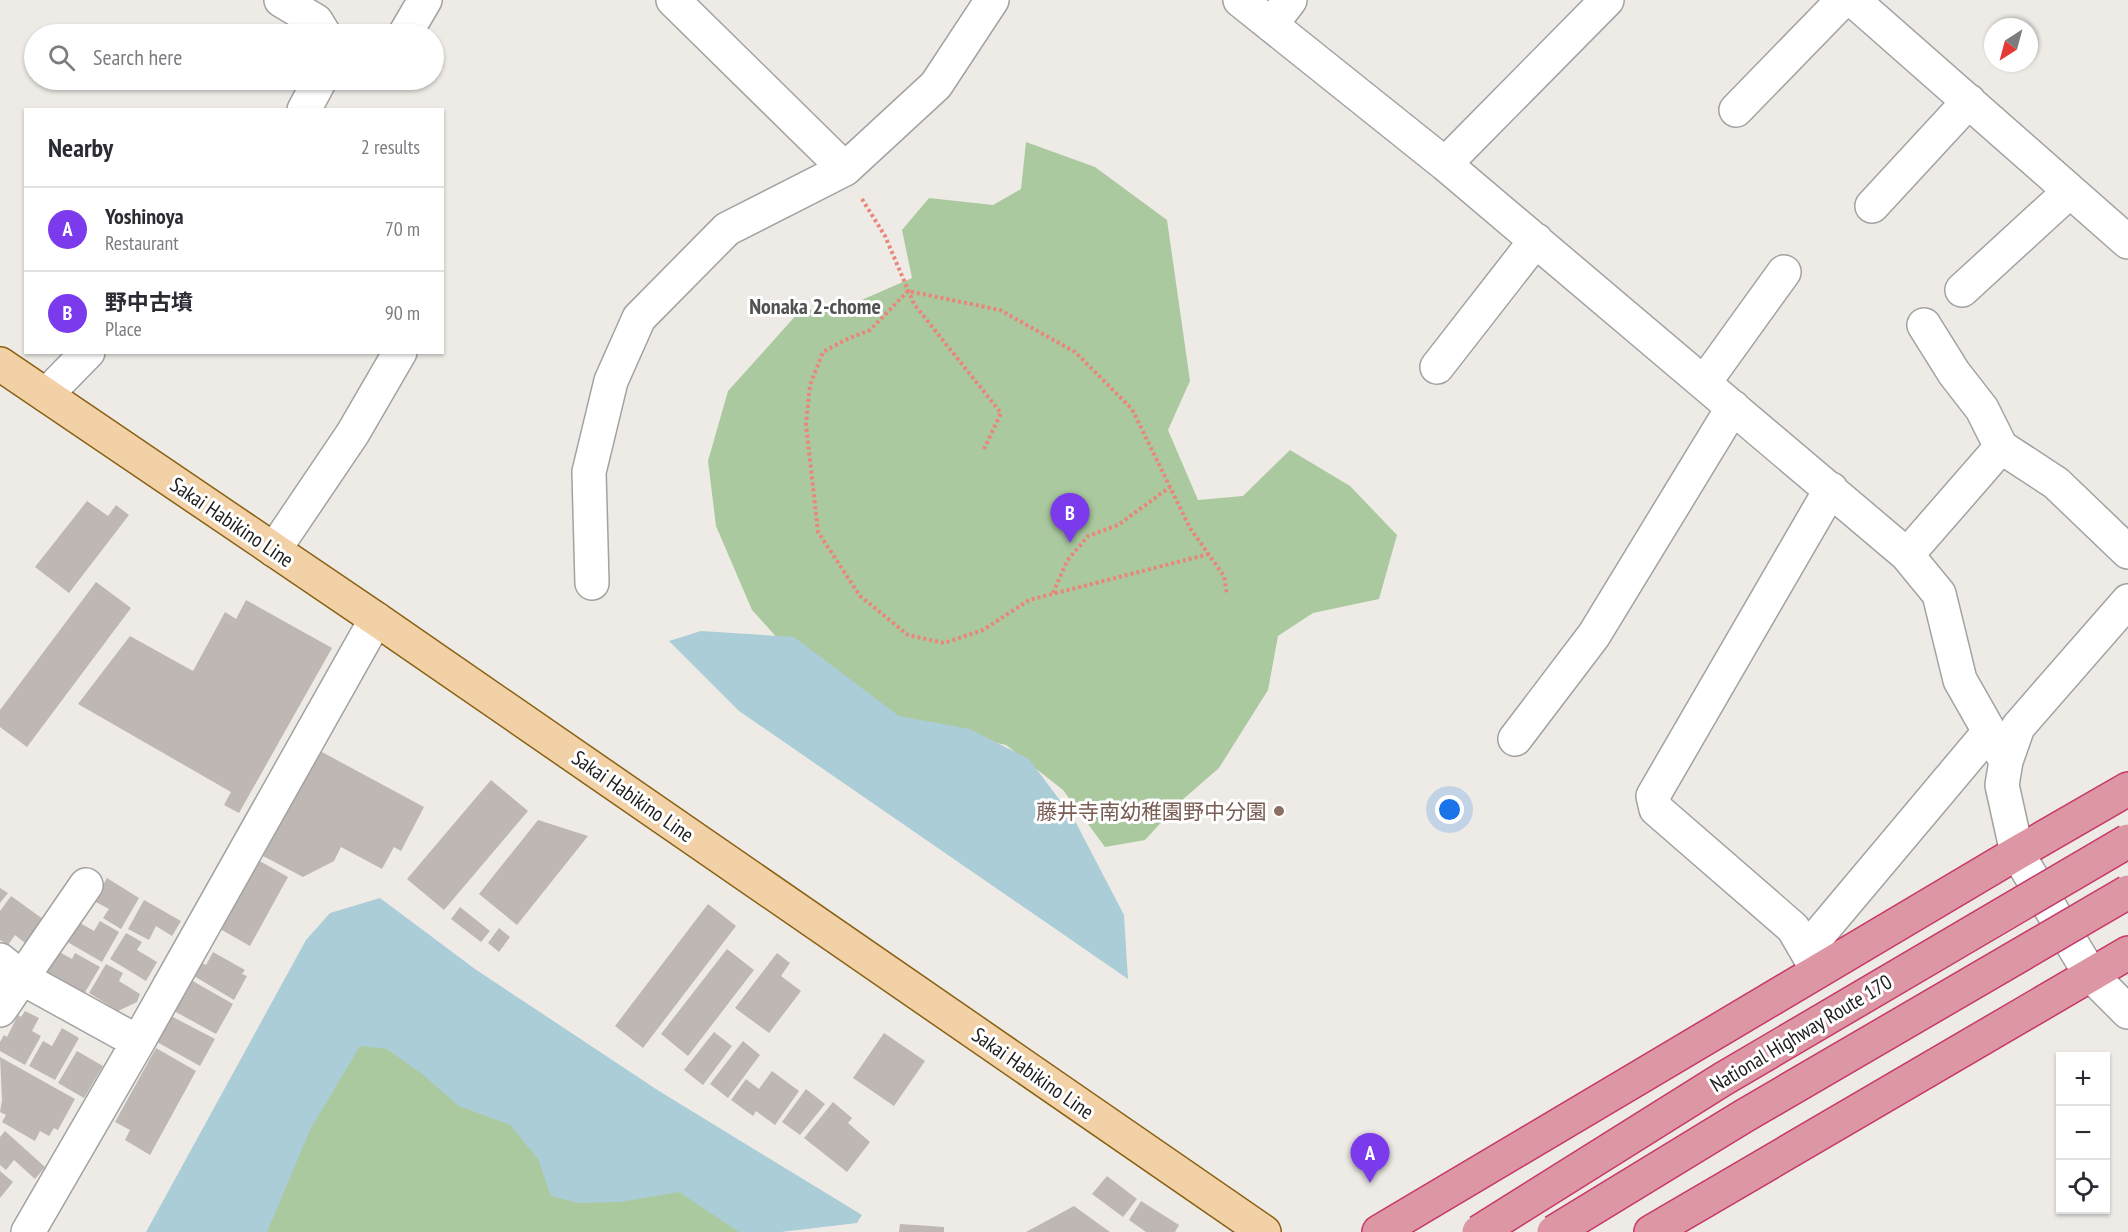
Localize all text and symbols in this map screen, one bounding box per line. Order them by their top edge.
north arrow [1984,18,2038,72]
search box [24,24,444,90]
icon: search [45,41,78,74]
text: Search here [93,43,182,71]
text: Nearby [48,131,113,164]
text: 2 results [361,134,420,160]
text: Yoshinoya [105,202,184,230]
text: A [62,216,73,242]
text: 70 m [385,216,420,242]
text: Restaurant [105,230,179,256]
text: 野中古墳 [105,288,193,316]
district label: Nonaka 2-chome [749,292,881,320]
text: B [63,300,72,326]
text: 90 m [385,300,420,326]
text: Place [105,316,142,342]
street label: Sakai Habikino Line [165,471,299,573]
pin: B [1050,494,1090,543]
street label: Sakai Habikino Line [567,744,699,848]
your location [1435,795,1464,824]
place label: 藤井寺南幼稚園野中分園 [1036,798,1267,825]
marker: 藤井寺南幼稚園野中分園 [1272,804,1286,818]
street label: National Highway Route 170 [1705,968,1897,1098]
street label: Sakai Habikino Line [967,1021,1099,1125]
map controls [2056,1052,2110,1214]
button: + [2056,1052,2110,1106]
button: − [2056,1106,2110,1160]
pin: A [1350,1134,1390,1183]
button: locate [2056,1160,2110,1214]

